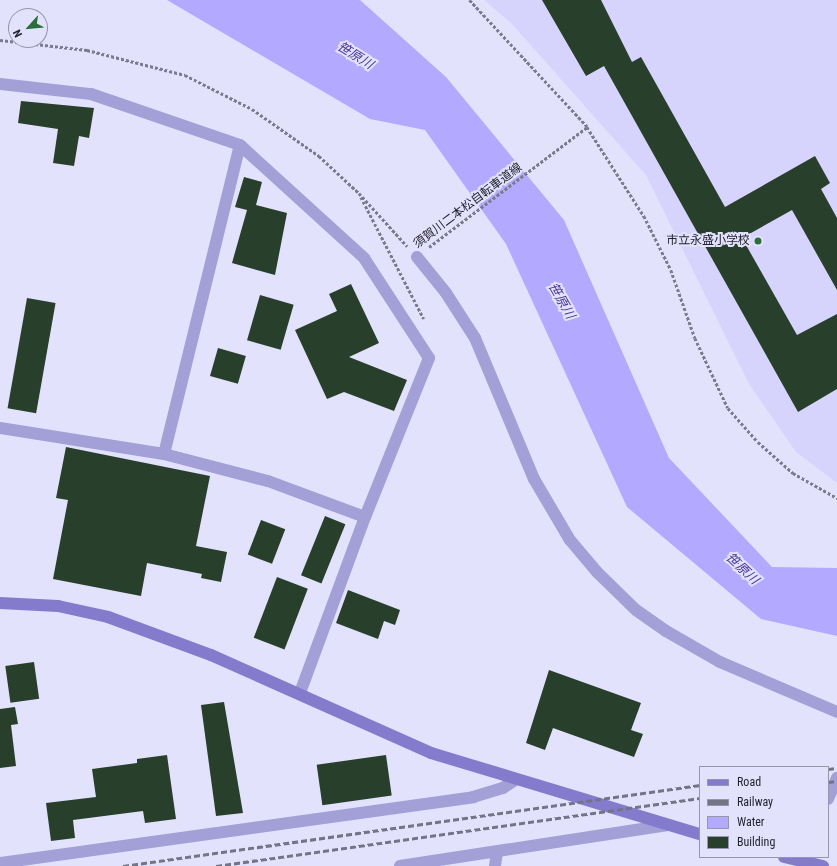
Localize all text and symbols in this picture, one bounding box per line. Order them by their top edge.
north arrow [8,8,48,48]
text: N [10,27,25,39]
water label: 笹原川 [334,39,376,73]
street label: 須賀川二本松自転車道線 [411,161,525,251]
place label: 市立永盛小学校 [666,234,750,248]
marker: 市立永盛小学校 [753,236,763,246]
water label: 笹原川 [544,280,578,322]
water label: 笹原川 [722,550,762,588]
legend [699,766,829,858]
text: Road [737,775,761,789]
text: Railway [737,795,773,809]
text: Water [737,815,765,829]
text: Building [737,835,775,849]

